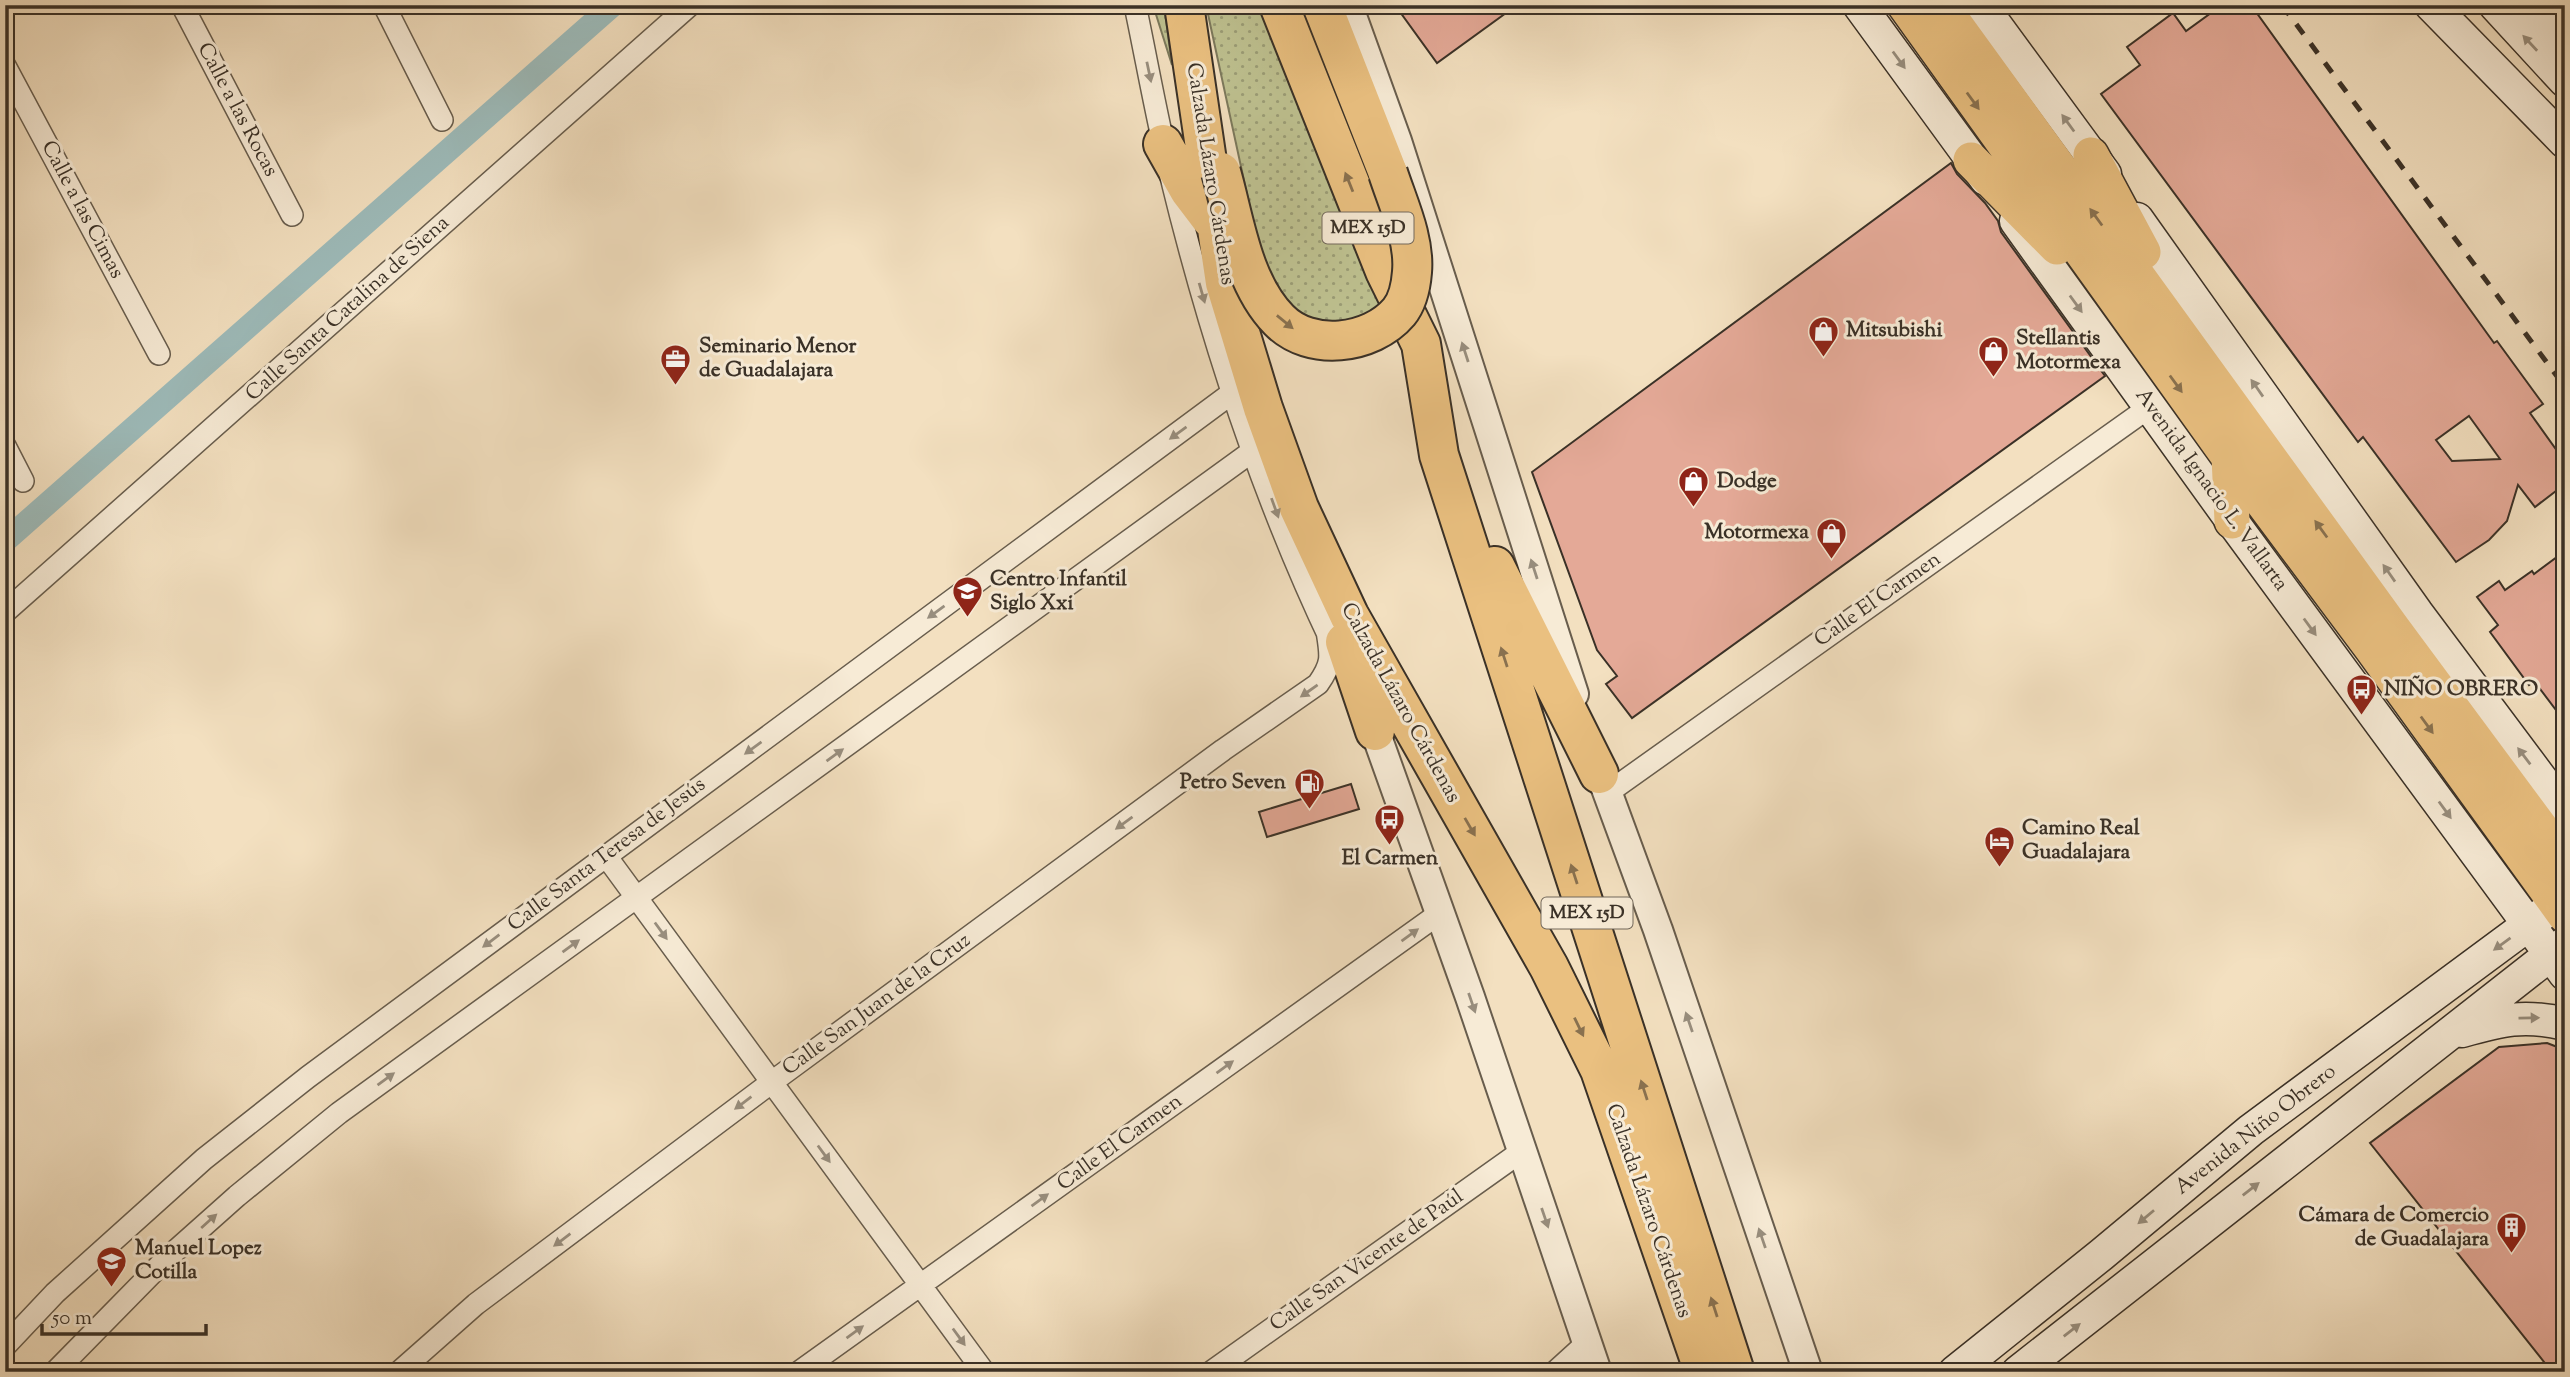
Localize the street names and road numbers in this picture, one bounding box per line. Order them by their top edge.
street label: Calle a las Rocas [189,38,285,182]
street label: Calzada Lázaro Cárdenas [1178,61,1242,287]
street label: Calle a las Cimas [33,136,131,284]
street label: Calle Santa Catalina de Siena [239,209,457,409]
road number: MEX 15D [1322,212,1414,244]
street label: Avenida Ignacio L. Vallarta [2127,382,2295,598]
street label: Calle El Carmen [1809,545,1947,655]
street label: Calzada Lázaro Cárdenas [1332,597,1468,809]
street label: Calle Santa Teresa de Jesús [502,771,712,939]
road number: MEX 15D [1542,897,1632,928]
street label: Calle San Juan de la Cruz [777,926,977,1084]
street label: Avenida Niño Obrero [2169,1057,2343,1203]
street label: Calle El Carmen [1051,1087,1189,1199]
street label: Calzada Lázaro Cárdenas [1597,1100,1699,1322]
street label: Calle San Vicente de Paúl [1264,1183,1470,1339]

